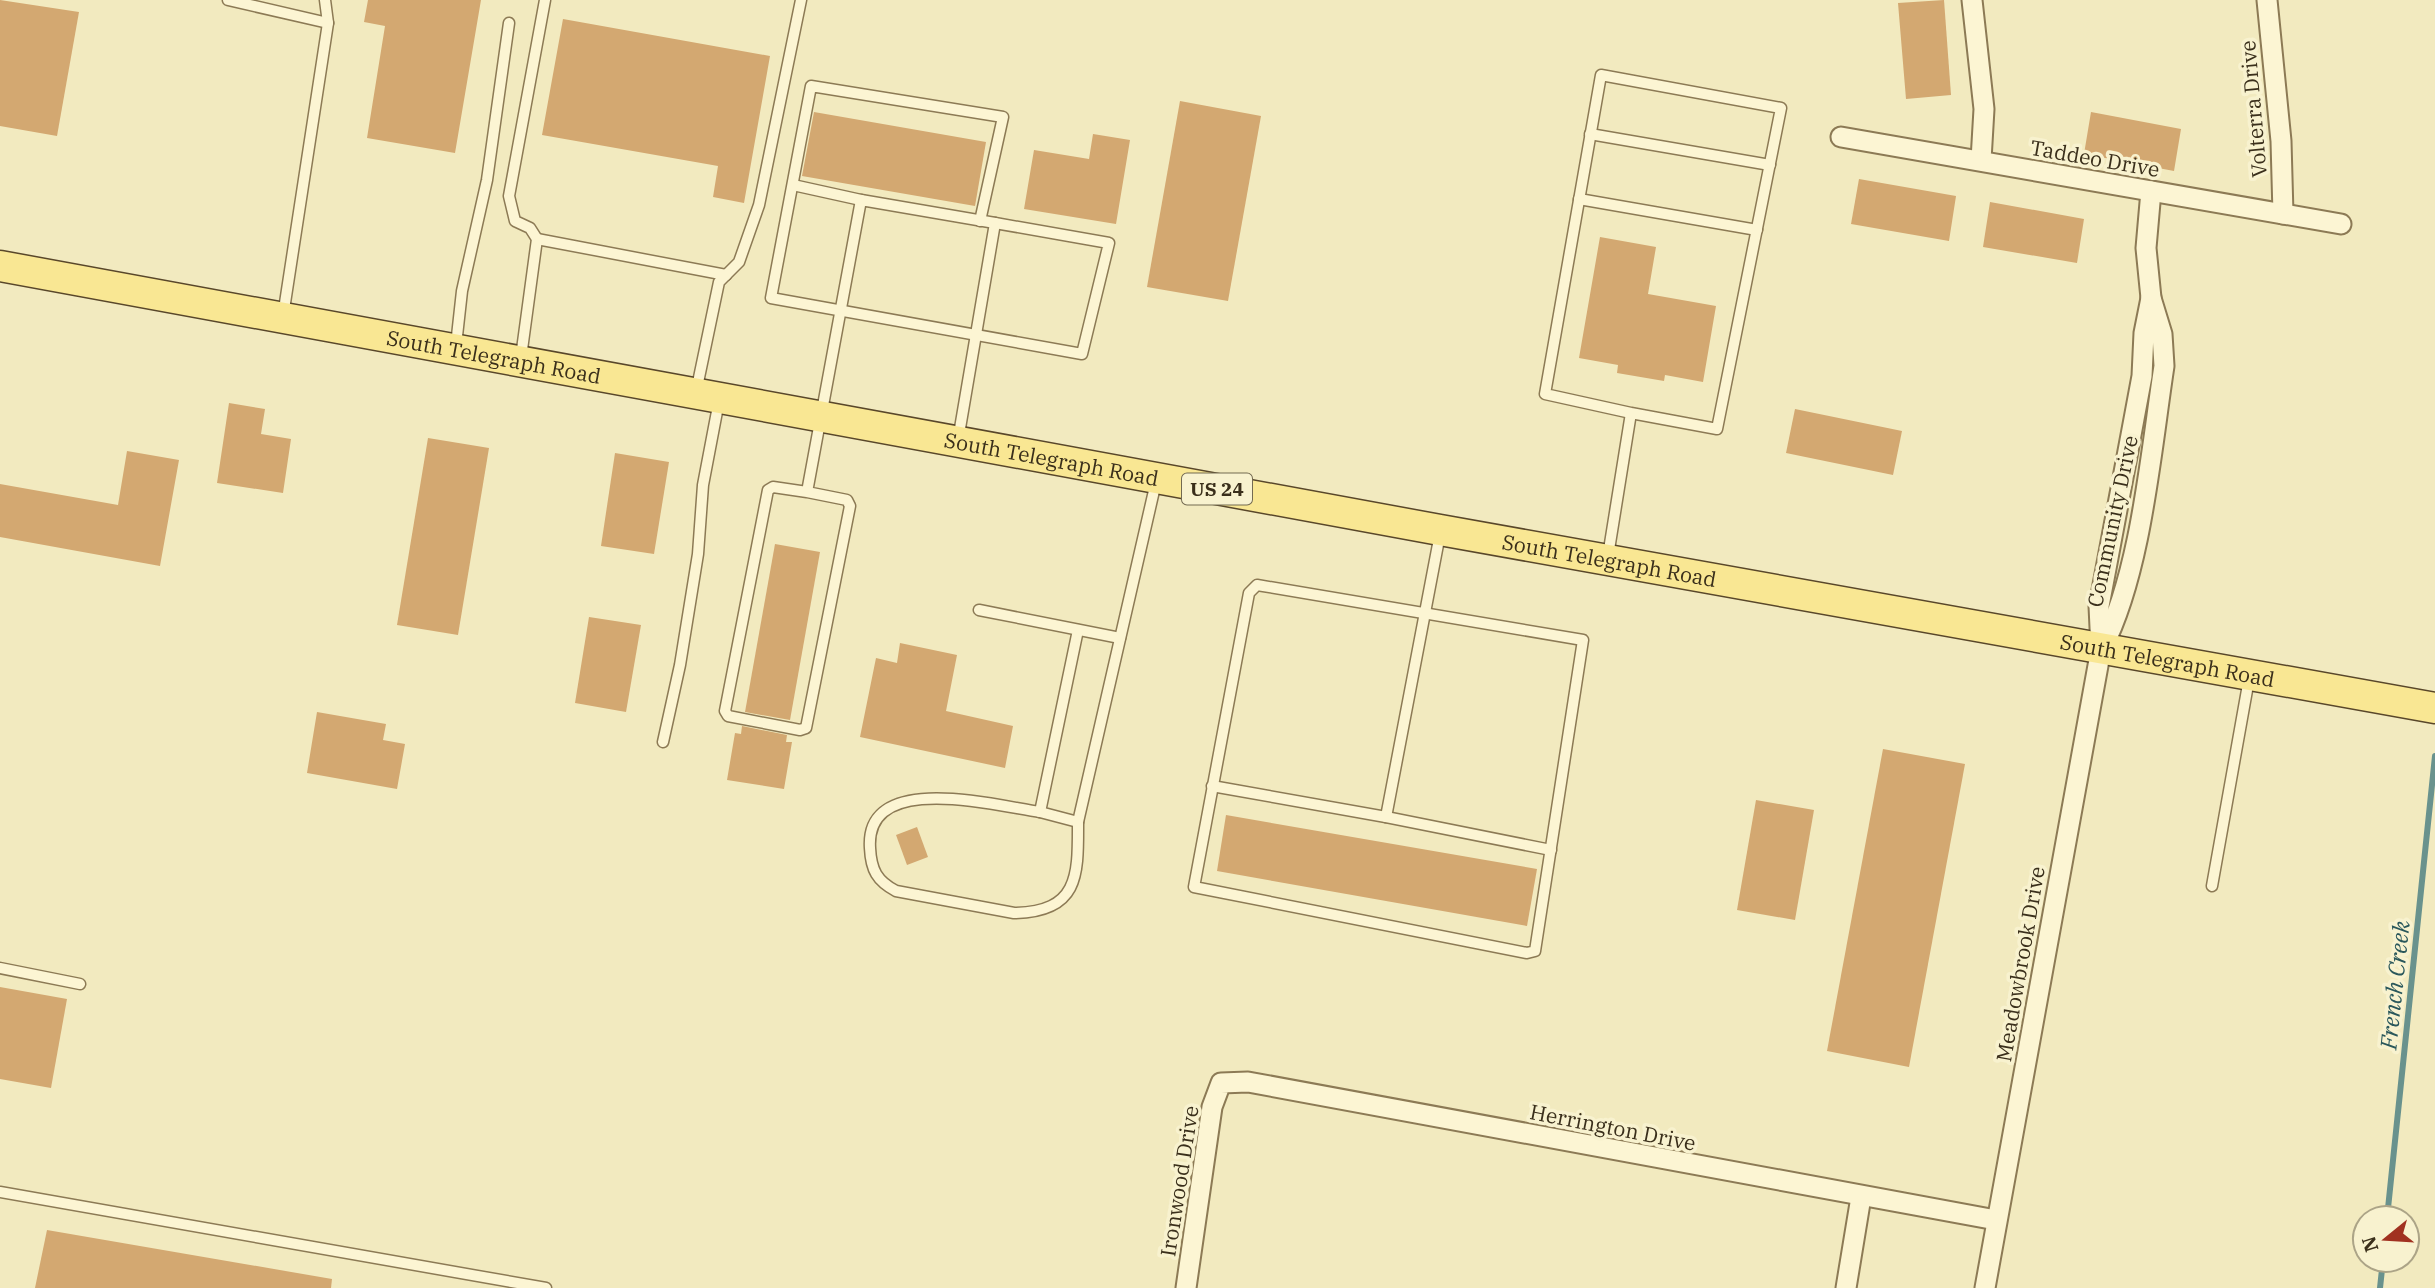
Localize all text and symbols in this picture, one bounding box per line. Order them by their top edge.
street label: Volterra Drive [2233,39,2273,179]
street label: Taddeo Drive [2028,133,2162,183]
street label: South Telegraph Road [384,323,603,390]
street label: South Telegraph Road [942,425,1161,492]
street label: Community Drive [2080,433,2144,609]
road number: US 24 [1182,474,1252,504]
street label: South Telegraph Road [1500,527,1719,593]
street label: South Telegraph Road [2058,627,2277,693]
street label: Meadowbrook Drive [1989,864,2051,1064]
water label: French Creek [2372,918,2416,1052]
street label: Herrington Drive [1528,1097,1698,1157]
street label: Ironwood Drive [1153,1103,1205,1259]
north arrow [2351,1204,2421,1274]
text: N [2356,1233,2384,1255]

